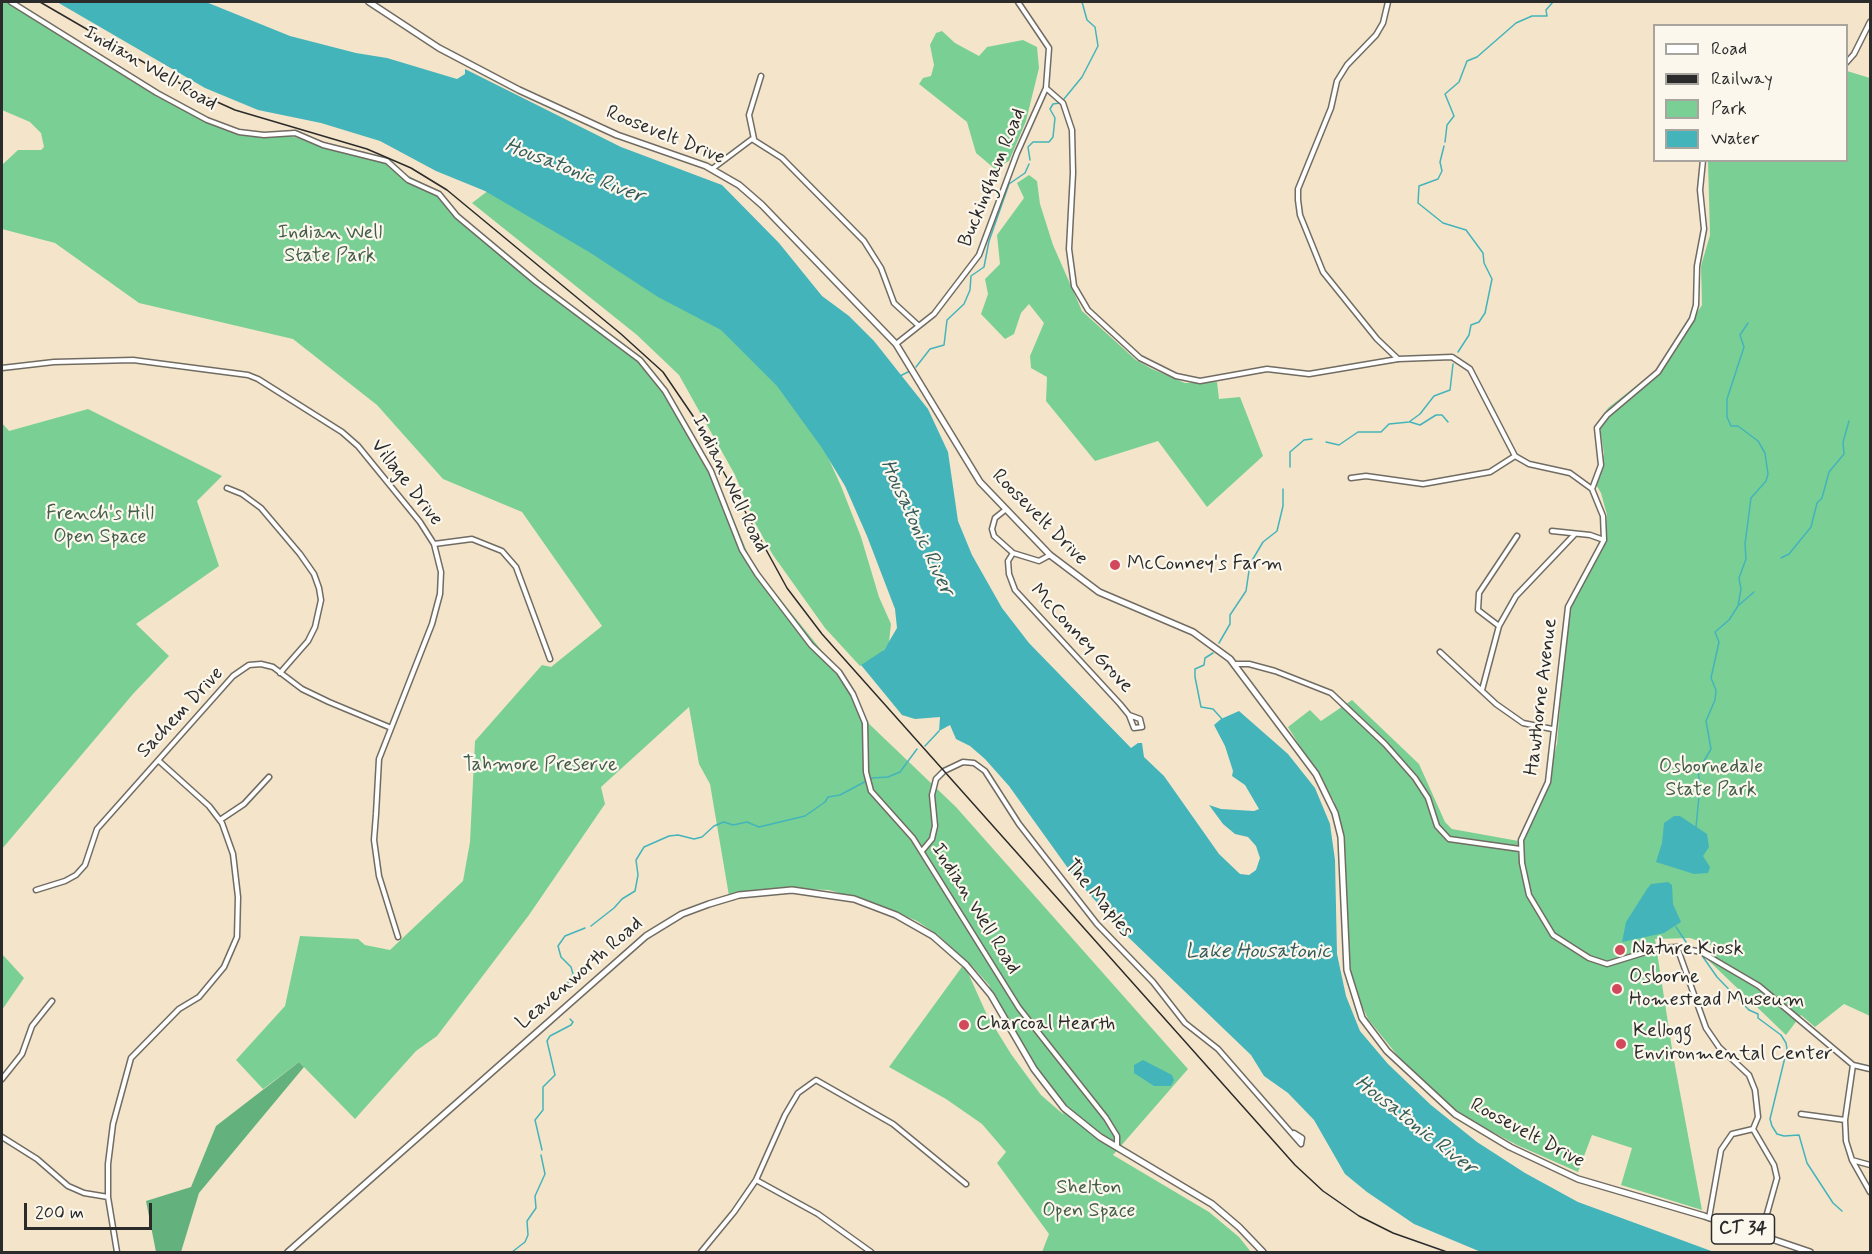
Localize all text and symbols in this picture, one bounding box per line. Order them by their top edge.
street label: Indian Well Road [79,21,221,117]
legend [1653,24,1848,162]
text: Road [1711,37,1747,61]
text: Railway [1711,67,1773,91]
text: Park [1711,97,1747,121]
street label: Roosevelt Drive [602,101,728,171]
street label: Buckingham Road [954,105,1032,251]
text: Water [1711,127,1759,151]
water label: Housatonic River [501,134,647,210]
park label: Indian Well State Park [278,222,382,269]
street label: Indian Well Road [685,411,773,557]
street label: Village Drive [365,435,447,531]
water label: Housatonic River [874,456,958,600]
street label: Roosevelt Drive [986,465,1092,571]
park label: French's Hill Open Space [46,503,154,550]
place label: McConney's Farm [1127,553,1283,577]
marker: McConney's Farm [1108,558,1122,572]
street label: McConney Grove [1024,580,1138,698]
street label: Hawthorne Avenue [1520,617,1564,777]
street label: Sachem Drive [133,662,229,764]
park label: Tahmore Preserve [463,754,617,778]
park label: Osbornedale State Park [1659,756,1763,803]
street label: Indian Well Road [925,839,1025,979]
street label: The Maples [1058,855,1138,943]
street label: Leavenworth Road [512,913,648,1035]
place label: Nature Kiosk [1632,938,1743,962]
water label: Lake Housatonic [1185,940,1331,966]
marker: Nature Kiosk [1613,943,1627,957]
place label: Osborne Homestead Museum [1629,966,1804,1013]
marker: Osborne Homestead Museum [1610,982,1624,996]
place label: Charcoal Hearth [976,1013,1115,1037]
marker: Charcoal Hearth [957,1018,971,1032]
place label: Kellogg Environmental Center [1633,1020,1833,1067]
marker: Kellogg Environmental Center [1614,1037,1628,1051]
water label: Housatonic River [1349,1071,1481,1181]
street label: Roosevelt Drive [1466,1094,1588,1174]
park label: Shelton Open Space [1042,1177,1136,1224]
scale bar [27,1191,154,1229]
text: 200 m [35,1201,84,1225]
road number: CT 34 [1712,1214,1774,1244]

